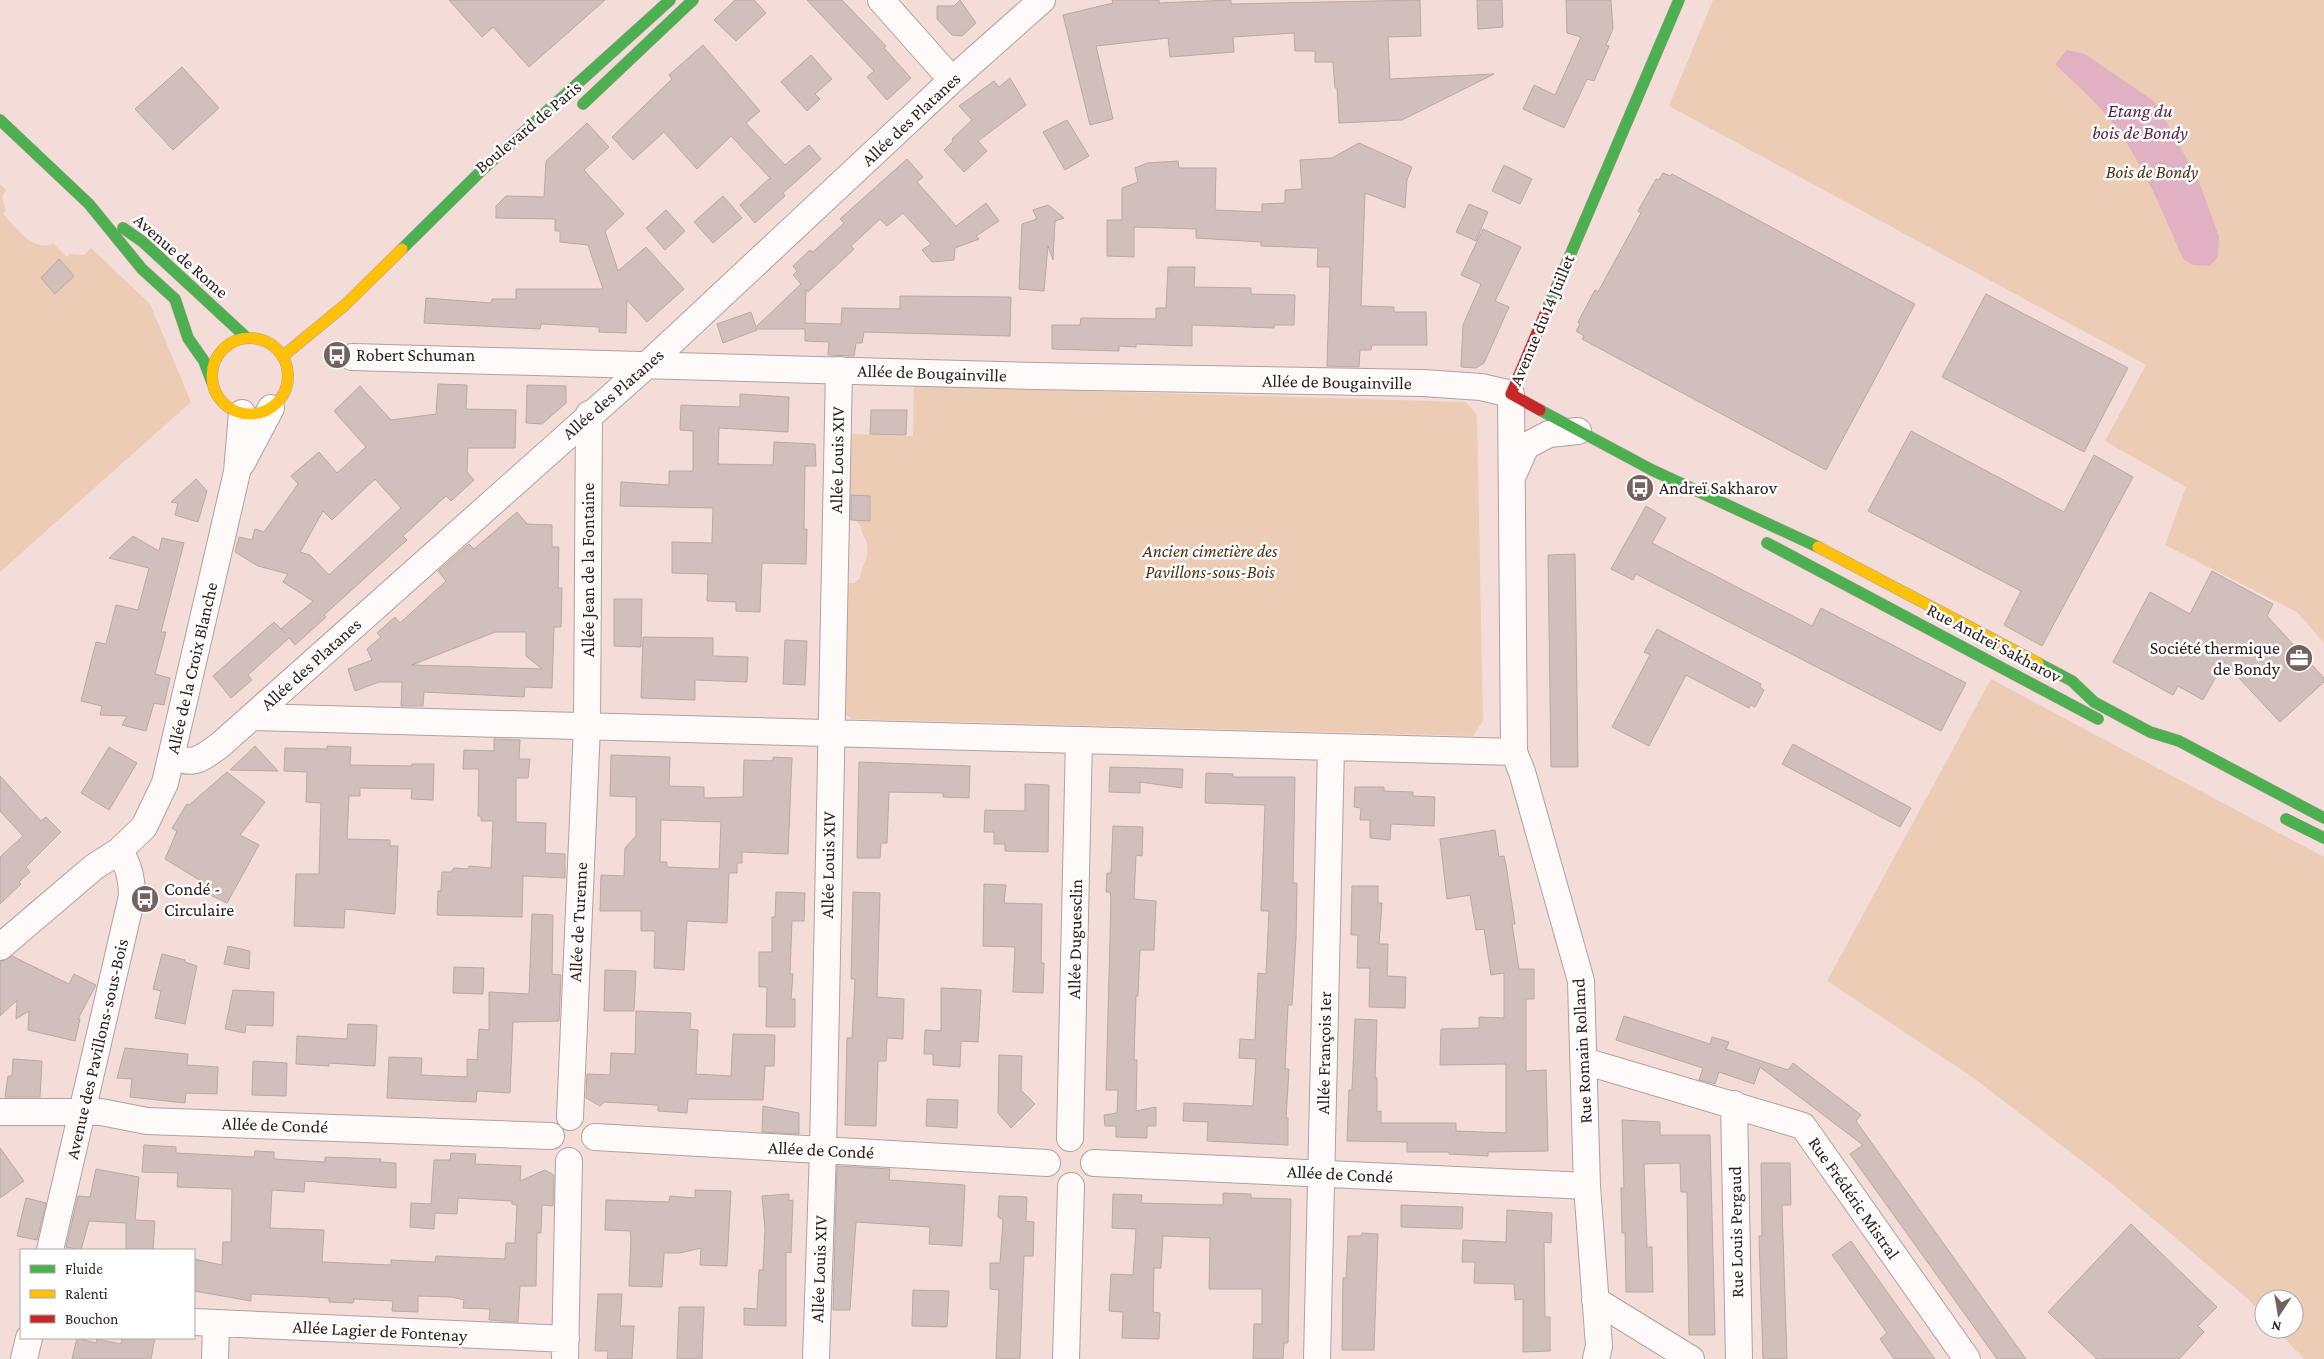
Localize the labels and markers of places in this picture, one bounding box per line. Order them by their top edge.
bus stop icon: Robert Schuman [322,340,352,370]
place label: Robert Schuman [356,345,475,365]
bus stop icon: Andreï Sakharov [1625,473,1655,503]
place label: Andreï Sakharov [1659,478,1778,498]
place label: Société thermique de Bondy [2150,638,2281,679]
office icon: Société thermique de Bondy [2284,643,2314,673]
place label: Condé - Circulaire [164,879,234,920]
bus stop icon: Condé - Circulaire [130,884,160,914]

